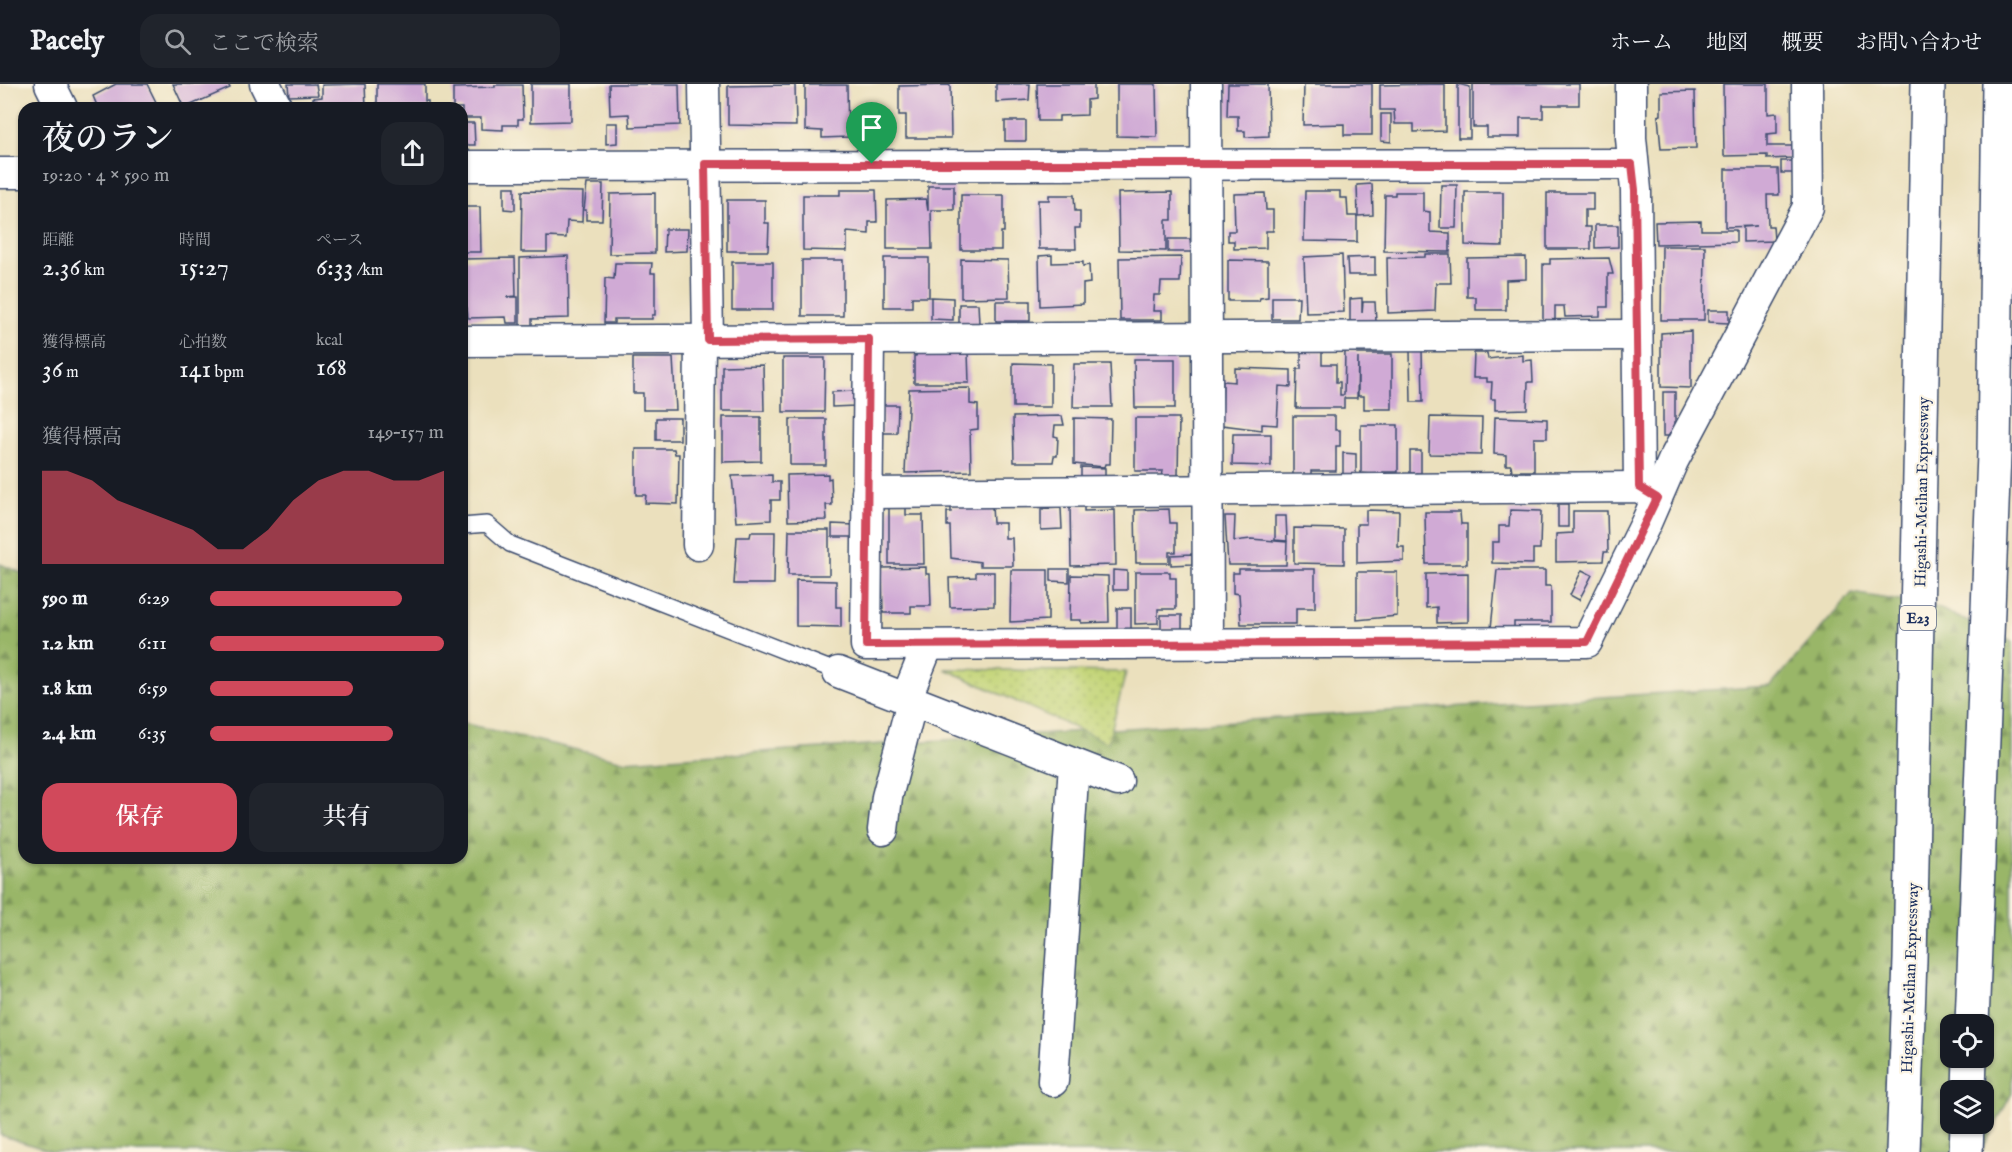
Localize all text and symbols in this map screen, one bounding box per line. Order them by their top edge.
search box [140,14,560,68]
text: Pacely [30,24,104,59]
icon: search [161,25,194,58]
text: ここで検索 [209,30,319,58]
text: ホーム [1610,30,1673,57]
text: 地図 [1706,30,1748,57]
text: 概要 [1781,30,1823,57]
text: お問い合わせ [1856,30,1982,57]
pin [846,102,897,164]
icon: arrive [855,111,888,144]
text: 夜のラン [42,119,174,161]
button: share [381,122,444,185]
text: 19:20 · 4 × 590 m [42,163,170,188]
text: 距離 [42,231,74,251]
text: 時間 [179,231,211,251]
text: ペース [316,231,363,251]
text: 2.36 [42,251,80,284]
text: 15:27 [179,251,229,284]
text: 6:33 [316,251,353,284]
text: km [80,261,105,281]
text: /km [353,261,383,281]
text: kcal [316,331,343,351]
text: 獲得標高 [42,333,106,353]
text: 心拍数 [179,333,227,353]
text: 168 [316,351,347,384]
text: 36 [42,353,63,386]
text: 141 [179,353,211,386]
text: m [63,363,79,383]
text: bpm [211,363,244,383]
street label: Higashi-Meihan Expressway [1911,396,1935,587]
text: 149–157 m [367,420,444,445]
text: 獲得標高 [42,425,122,450]
text: 590 m [42,586,88,611]
text: 6:29 [138,586,170,611]
road number: E23 [1900,606,1936,630]
text: 1.2 km [42,631,94,656]
text: 6:11 [138,631,167,656]
text: 1.8 km [42,676,92,701]
text: 6:59 [138,676,168,701]
text: 2.4 km [42,721,96,746]
text: 6:35 [138,721,166,746]
button: 保存 [42,783,237,852]
button: 共有 [249,783,444,852]
street label: Higashi-Meihan Expressway [1898,882,1924,1074]
map controls [1940,1014,1994,1134]
button: locate [1940,1014,1994,1068]
button: layers [1940,1080,1994,1134]

